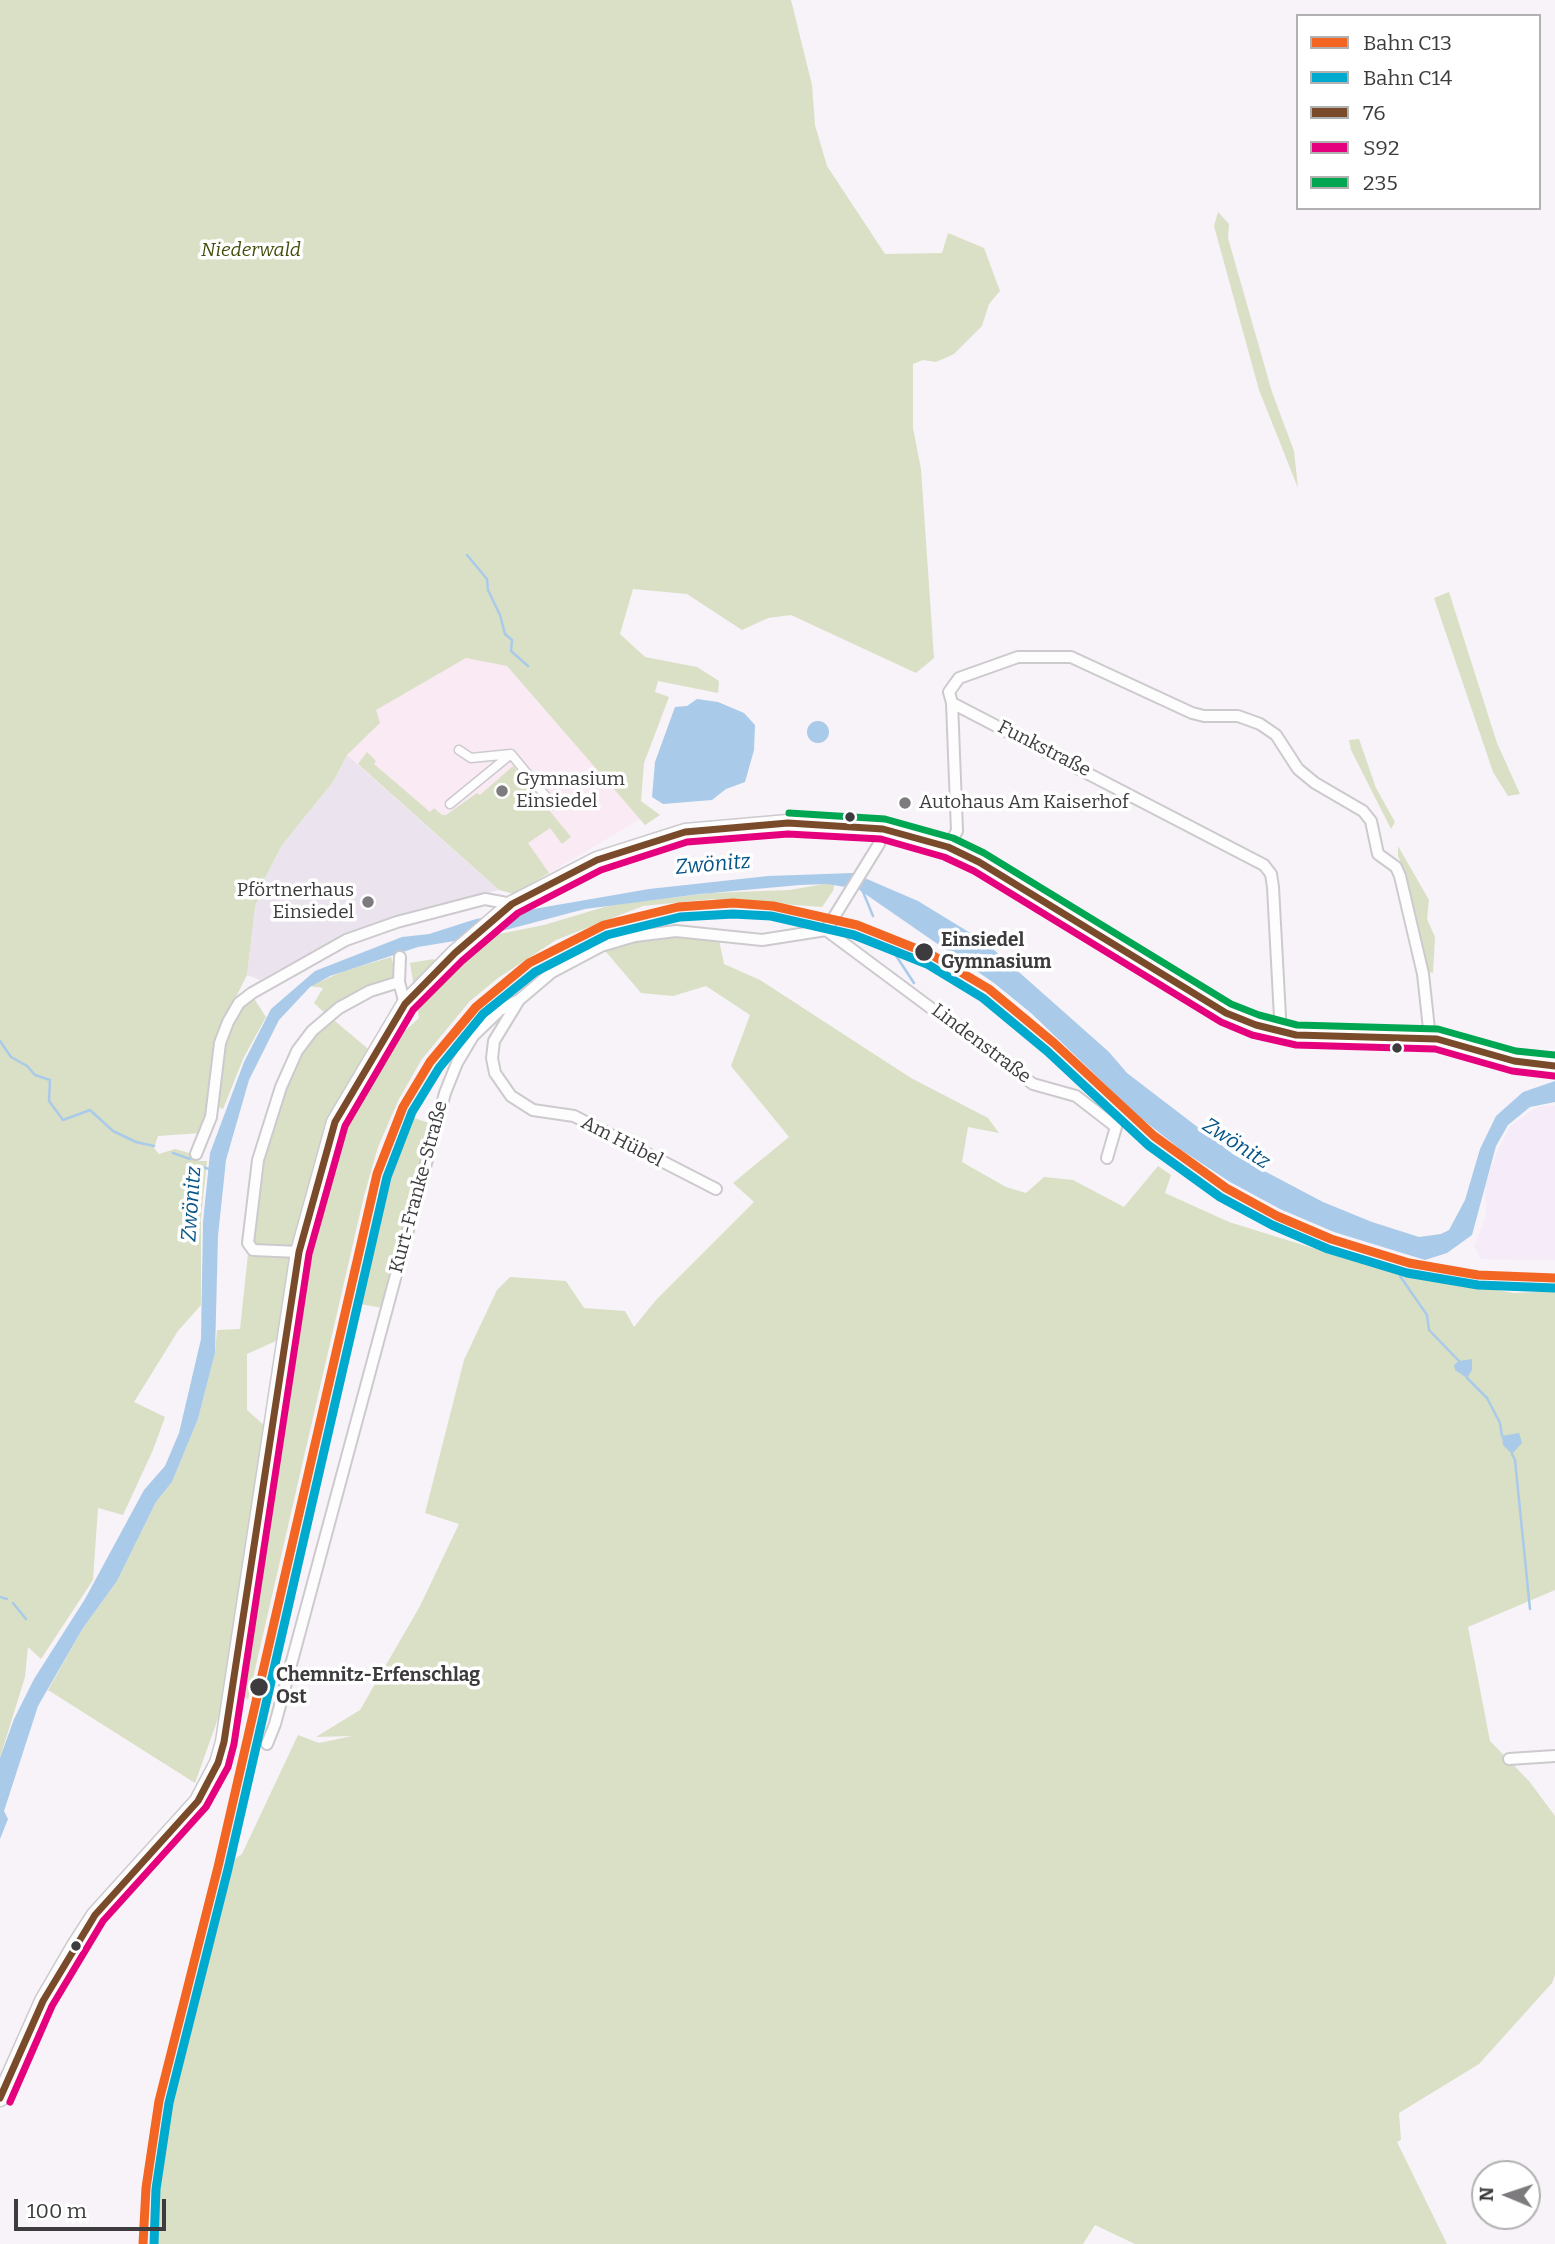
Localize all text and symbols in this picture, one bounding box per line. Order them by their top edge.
legend [1296,14,1541,210]
text: Bahn C13 [1363,30,1452,56]
text: Bahn C14 [1363,65,1452,91]
text: 76 [1363,100,1386,126]
text: S92 [1363,135,1399,161]
text: 235 [1363,170,1398,196]
park label: Niederwald [201,240,301,262]
street label: Funkstraße [994,716,1094,782]
place label: Gymnasium Einsiedel [516,769,625,813]
marker: Gymnasium Einsiedel [494,783,510,799]
place label: Autohaus Am Kaiserhof [919,792,1129,814]
marker: Autohaus Am Kaiserhof [897,795,913,811]
unlabelled marker [843,810,857,824]
water label: Zwönitz [674,849,752,881]
place label: Pförtnerhaus Einsiedel [237,880,354,924]
marker: Pförtnerhaus Einsiedel [360,894,376,910]
place label: Einsiedel Gymnasium [941,930,1051,974]
marker: Einsiedel Gymnasium [913,941,935,963]
street label: Lindenstraße [927,999,1035,1089]
unlabelled marker [1390,1041,1404,1055]
street label: Kurt-Franke-Straße [385,1098,453,1276]
street label: Am Hübel [577,1112,667,1172]
water label: Zwönitz [1198,1113,1274,1175]
water label: Zwönitz [177,1166,207,1242]
place label: Chemnitz-Erfenschlag Ost [276,1665,480,1709]
marker: Chemnitz-Erfenschlag Ost [248,1676,270,1698]
unlabelled marker [69,1939,83,1953]
north arrow [1471,2160,1541,2230]
scale bar [18,2184,170,2228]
text: N [1475,2187,1498,2202]
text: 100 m [27,2198,87,2224]

